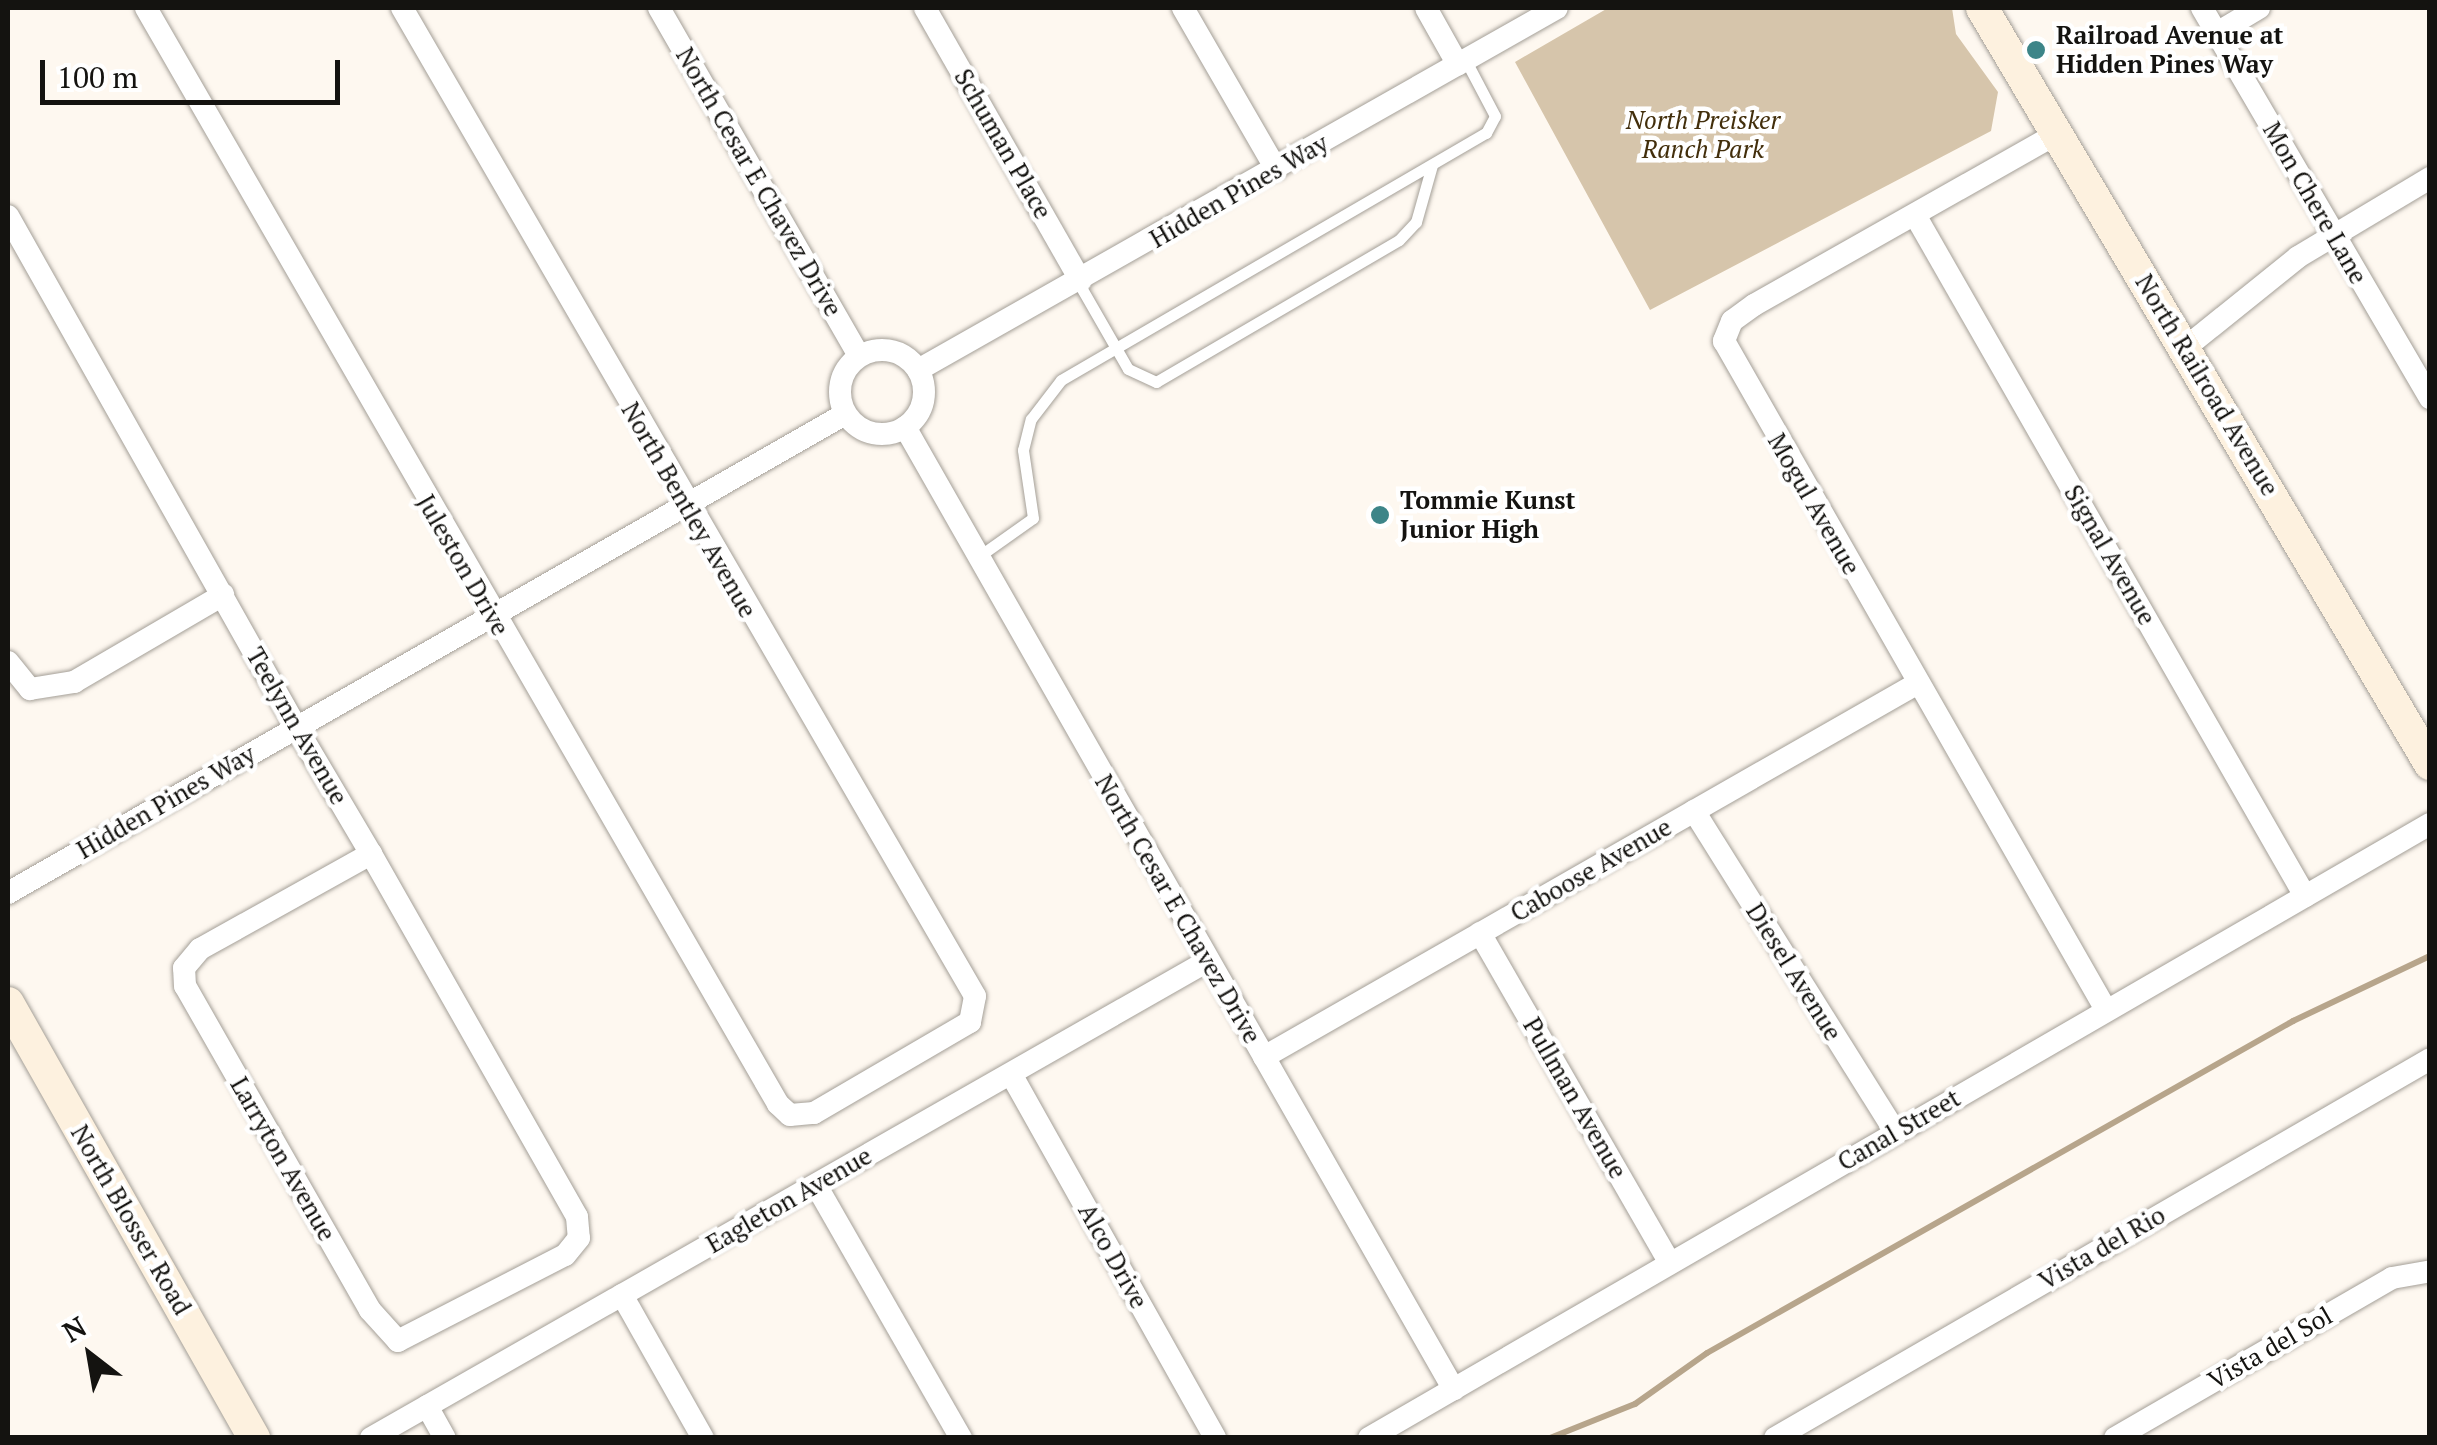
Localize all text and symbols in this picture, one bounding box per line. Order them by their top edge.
place label: Railroad Avenue at Hidden Pines Way [2056,21,2284,80]
marker: Railroad Avenue at Hidden Pines Way [2025,39,2047,61]
scale bar [45,40,345,102]
street label: North Cesar E Chavez Drive [670,42,848,322]
text: 100 m [57,57,138,97]
street label: Schuman Place [948,64,1058,224]
park label: North Preisker Ranch Park [1626,106,1780,165]
street label: Mon Chere Lane [2257,117,2373,289]
street label: Hidden Pines Way [1145,128,1333,254]
street label: North Railroad Avenue [2129,269,2285,501]
street label: North Bentley Avenue [615,397,763,623]
street label: Mogul Avenue [1761,428,1867,580]
street label: Signal Avenue [2058,480,2162,630]
place label: Tommie Kunst Junior High [1400,486,1575,545]
street label: Juleston Drive [411,489,515,641]
marker: Tommie Kunst Junior High [1369,504,1391,526]
street label: Teelynn Avenue [240,642,354,810]
street label: Hidden Pines Way [72,739,260,865]
street label: North Cesar E Chavez Drive [1089,769,1267,1049]
street label: Caboose Avenue [1505,812,1677,928]
street label: Diesel Avenue [1740,898,1848,1046]
street label: Pullman Avenue [1517,1012,1633,1184]
street label: Larryton Avenue [224,1072,342,1246]
street label: Canal Street [1832,1083,1966,1177]
street label: North Blosser Road [64,1120,198,1320]
street label: Eagleton Avenue [701,1140,877,1260]
street label: Alco Drive [1072,1198,1154,1314]
street label: Vista del Rio [2034,1200,2170,1296]
street label: Vista del Sol [2203,1300,2337,1396]
north arrow [40,1305,140,1405]
text: N [56,1308,93,1350]

